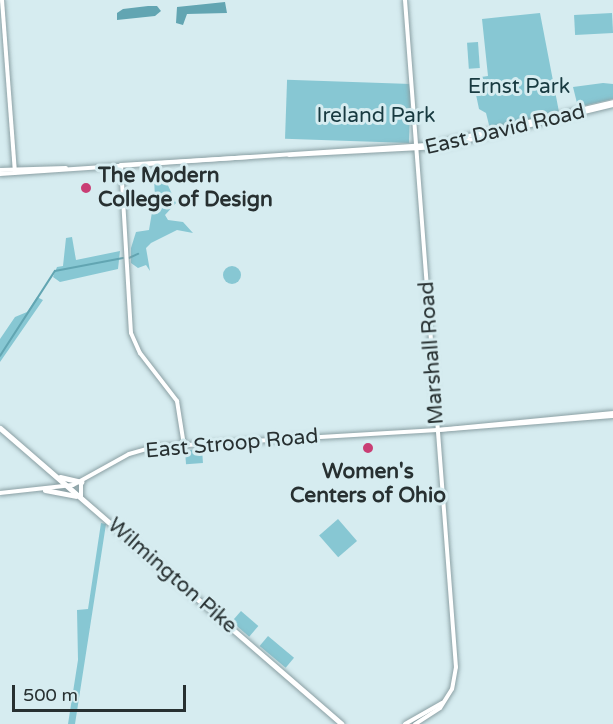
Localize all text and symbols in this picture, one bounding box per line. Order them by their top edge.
park label: Ernst Park [468,74,570,100]
street label: East David Road [422,99,588,161]
park label: Ireland Park [317,103,435,129]
place label: The Modern College of Design [98,163,273,213]
marker: The Modern College of Design [79,181,93,195]
street label: Marshall Road [414,281,450,425]
street label: East Stroop Road [144,424,320,464]
marker: Women's Centers of Ohio [359,439,377,457]
place label: Women's Centers of Ohio [290,459,446,509]
street label: Wilmington Pike [102,513,242,639]
scale bar [15,673,189,711]
text: 500 m [23,684,78,706]

